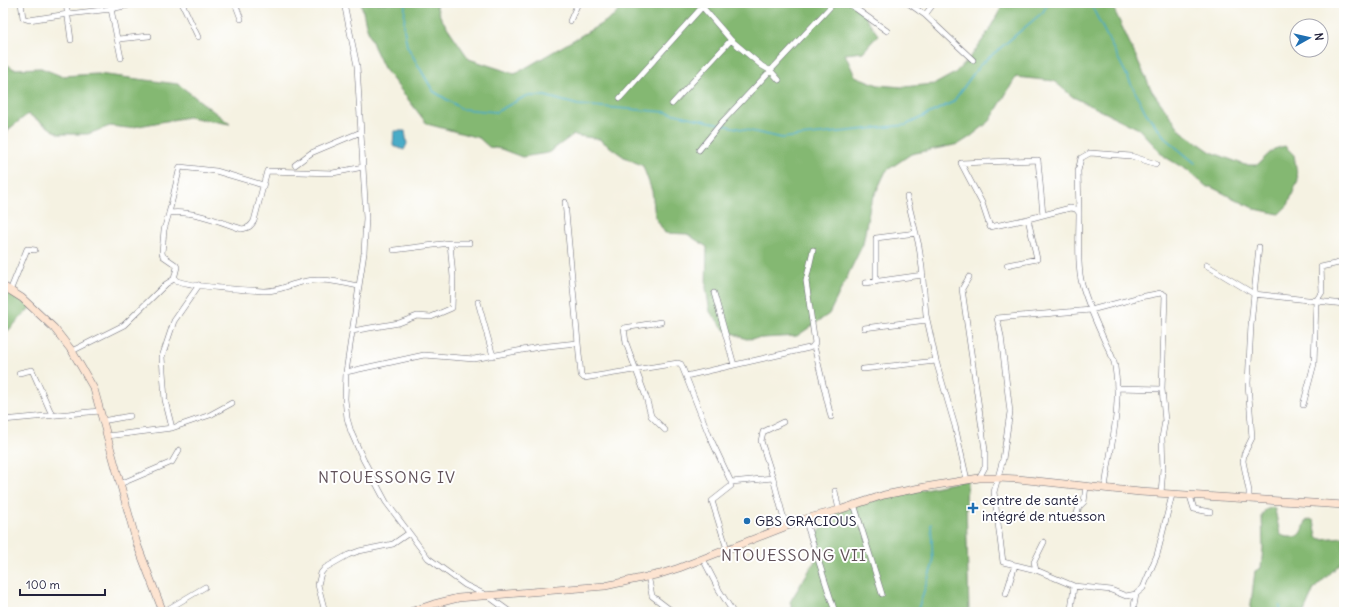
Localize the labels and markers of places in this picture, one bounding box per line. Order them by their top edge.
place label: centre de santé intégré de ntuesson [982,491,1105,525]
marker: centre de santé intégré de ntuesson [967,502,979,514]
place label: GBS GRACIOUS [755,512,857,530]
marker: GBS GRACIOUS [742,516,752,526]

